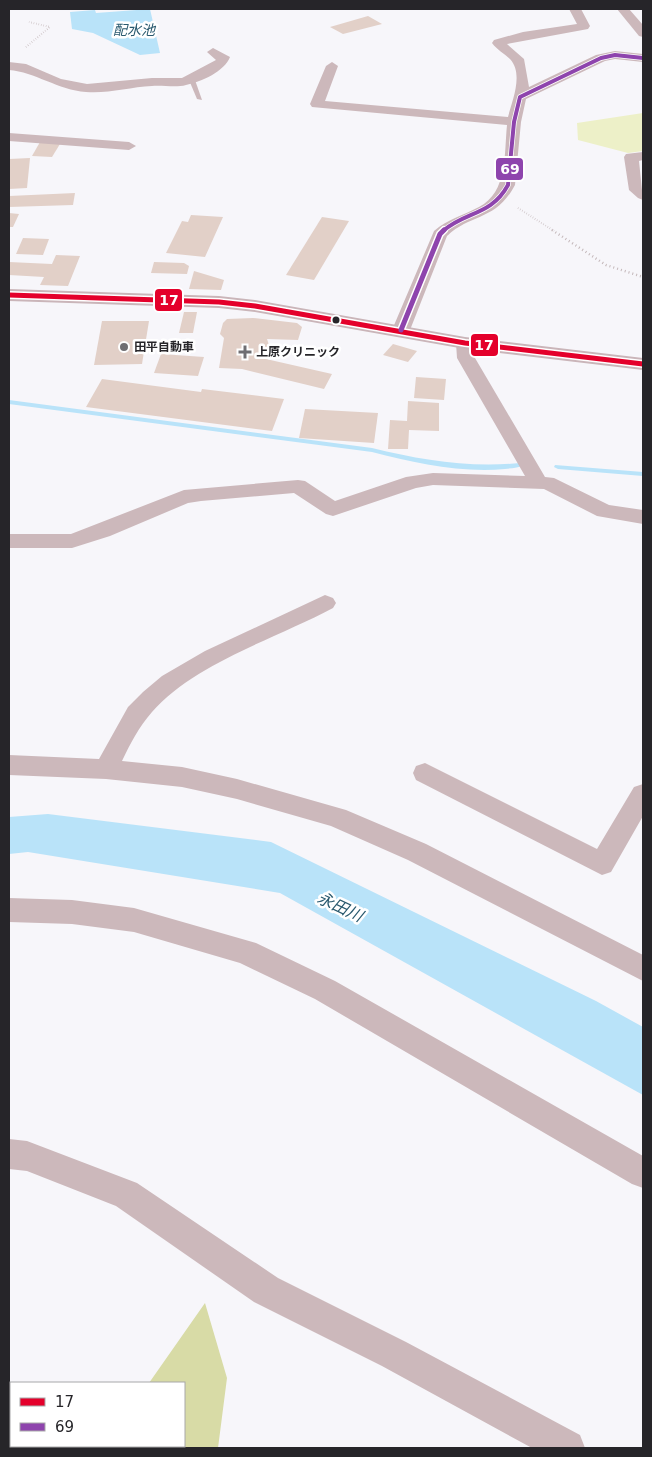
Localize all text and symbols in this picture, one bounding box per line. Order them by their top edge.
water label: 配水池 [113,22,157,38]
line badge: 69 [495,157,524,181]
text: 69 [500,161,520,177]
line badge: 17 [154,288,183,312]
text: 17 [159,292,179,308]
unlabelled marker [331,315,341,325]
line badge: 17 [470,333,499,357]
text: 17 [474,337,494,353]
place label: 田平自動車 [134,340,194,354]
marker: 田平自動車 [118,341,130,353]
marker: 上原クリニック [238,345,252,359]
place label: 上原クリニック [256,345,340,359]
water label: 永田川 [314,888,368,927]
legend [10,1382,185,1447]
text: 17 [55,1393,74,1411]
text: 69 [55,1418,74,1436]

